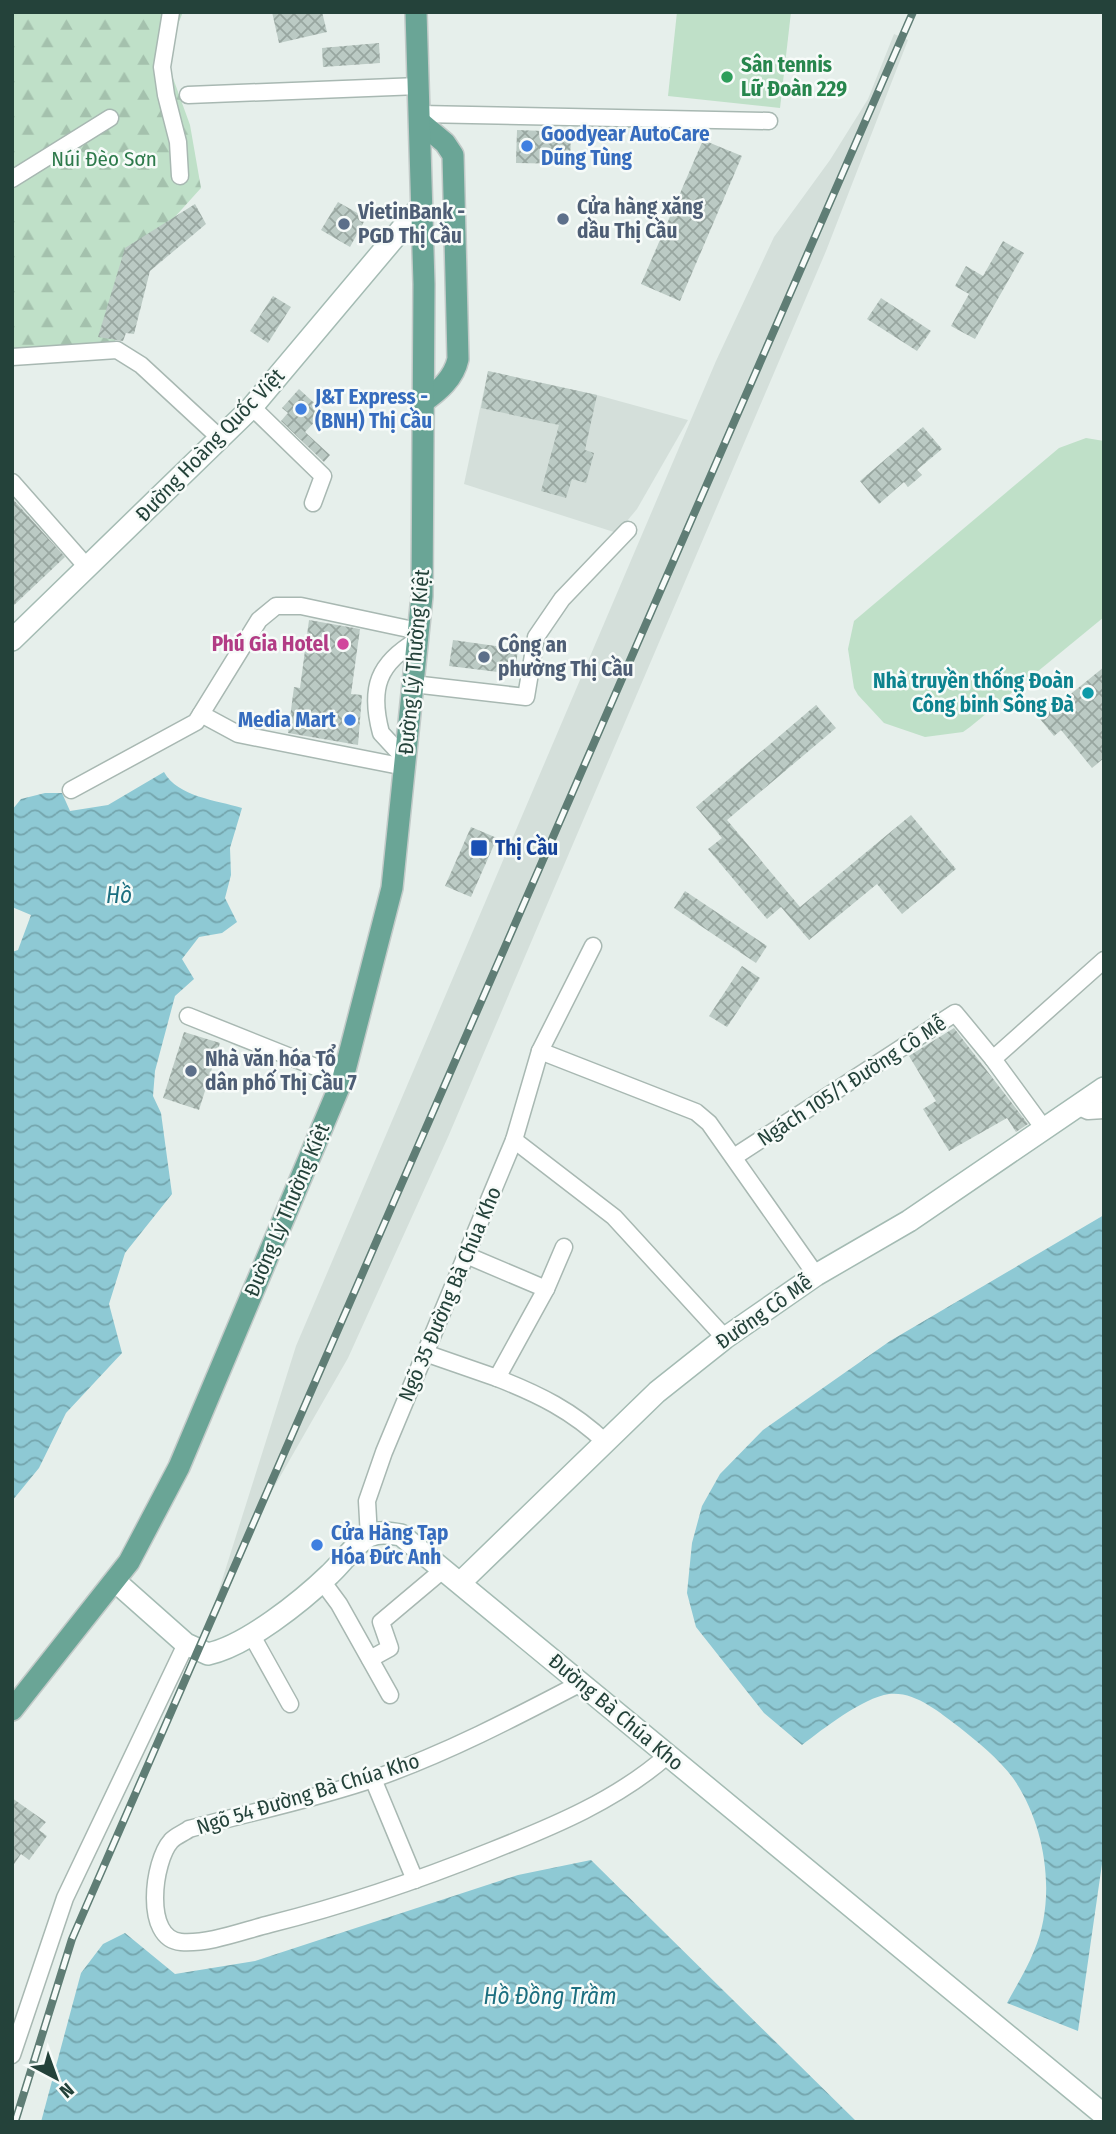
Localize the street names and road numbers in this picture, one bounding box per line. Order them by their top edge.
street label: Đường Hoàng Quốc Việt [130,363,290,527]
street label: Đường Lý Thường Kiệt [393,568,435,756]
street label: Ngách 105/1 Đường Cô Mễ [753,1010,951,1152]
street label: Đường Lý Thường Kiệt [239,1119,335,1301]
street label: Ngõ 35 Đường Bà Chúa Kho [393,1183,507,1405]
street label: Đường Cô Mễ [710,1269,818,1355]
street label: Đường Bà Chúa Kho [543,1648,689,1776]
street label: Ngõ 54 Đường Bà Chúa Kho [193,1748,423,1840]

